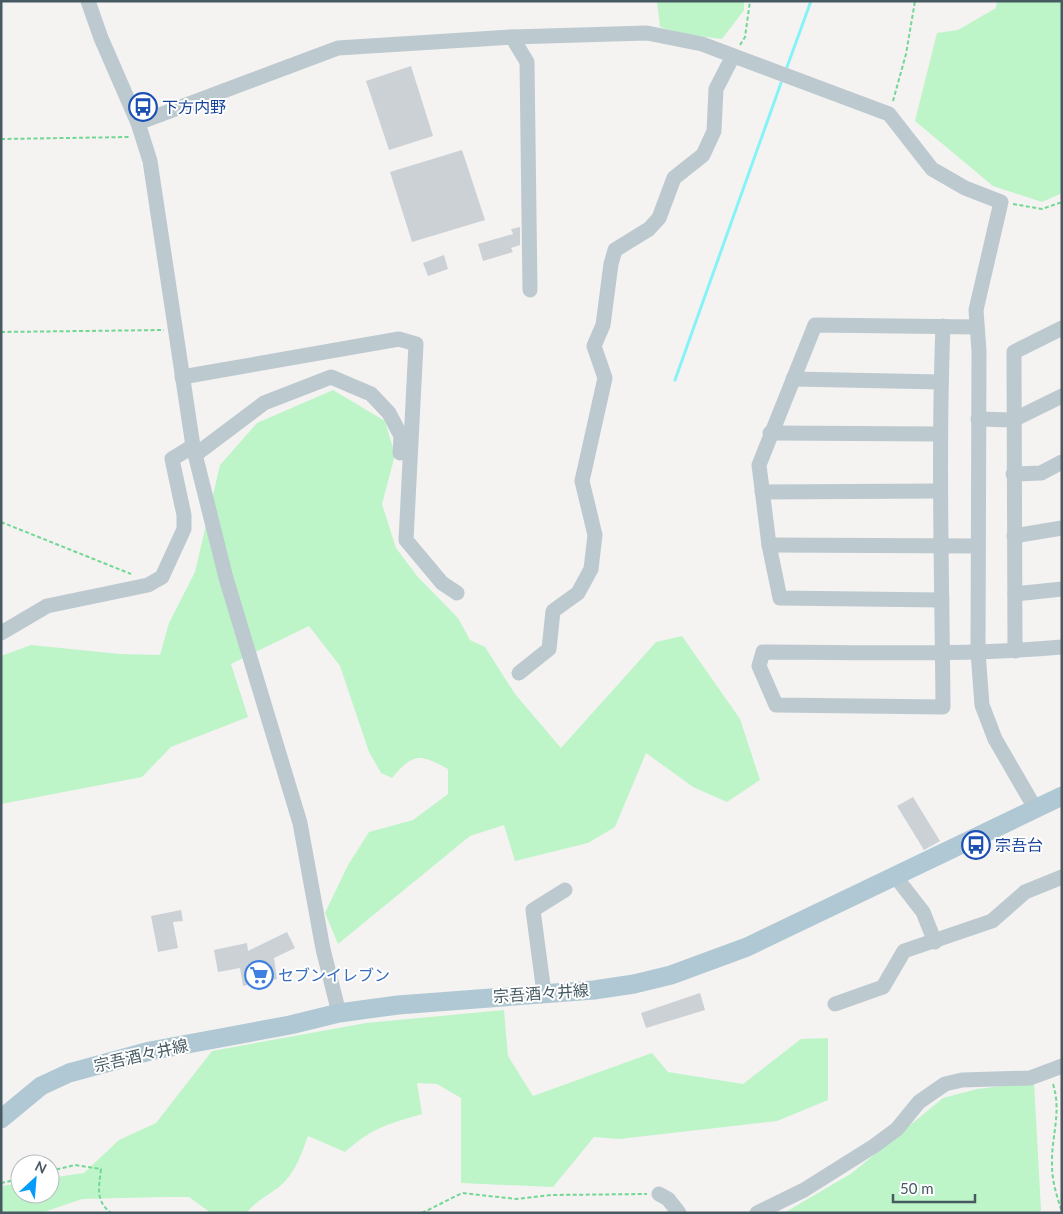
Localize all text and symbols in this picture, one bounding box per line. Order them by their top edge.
bus stop icon: 下方内野 [128,92,158,122]
place label: 下方内野 [162,97,226,116]
bus stop icon: 宗吾台 [961,830,991,860]
place label: 宗吾台 [995,835,1043,854]
supermarket icon: セブンイレブン [244,960,274,990]
place label: セブンイレブン [278,965,390,984]
street label: 宗吾酒々井線 [492,980,590,1005]
street label: 宗吾酒々井線 [92,1034,190,1075]
north arrow [10,1154,60,1204]
text: N [32,1157,49,1177]
scale bar [893,1172,976,1204]
text: 50 m [900,1179,934,1197]

